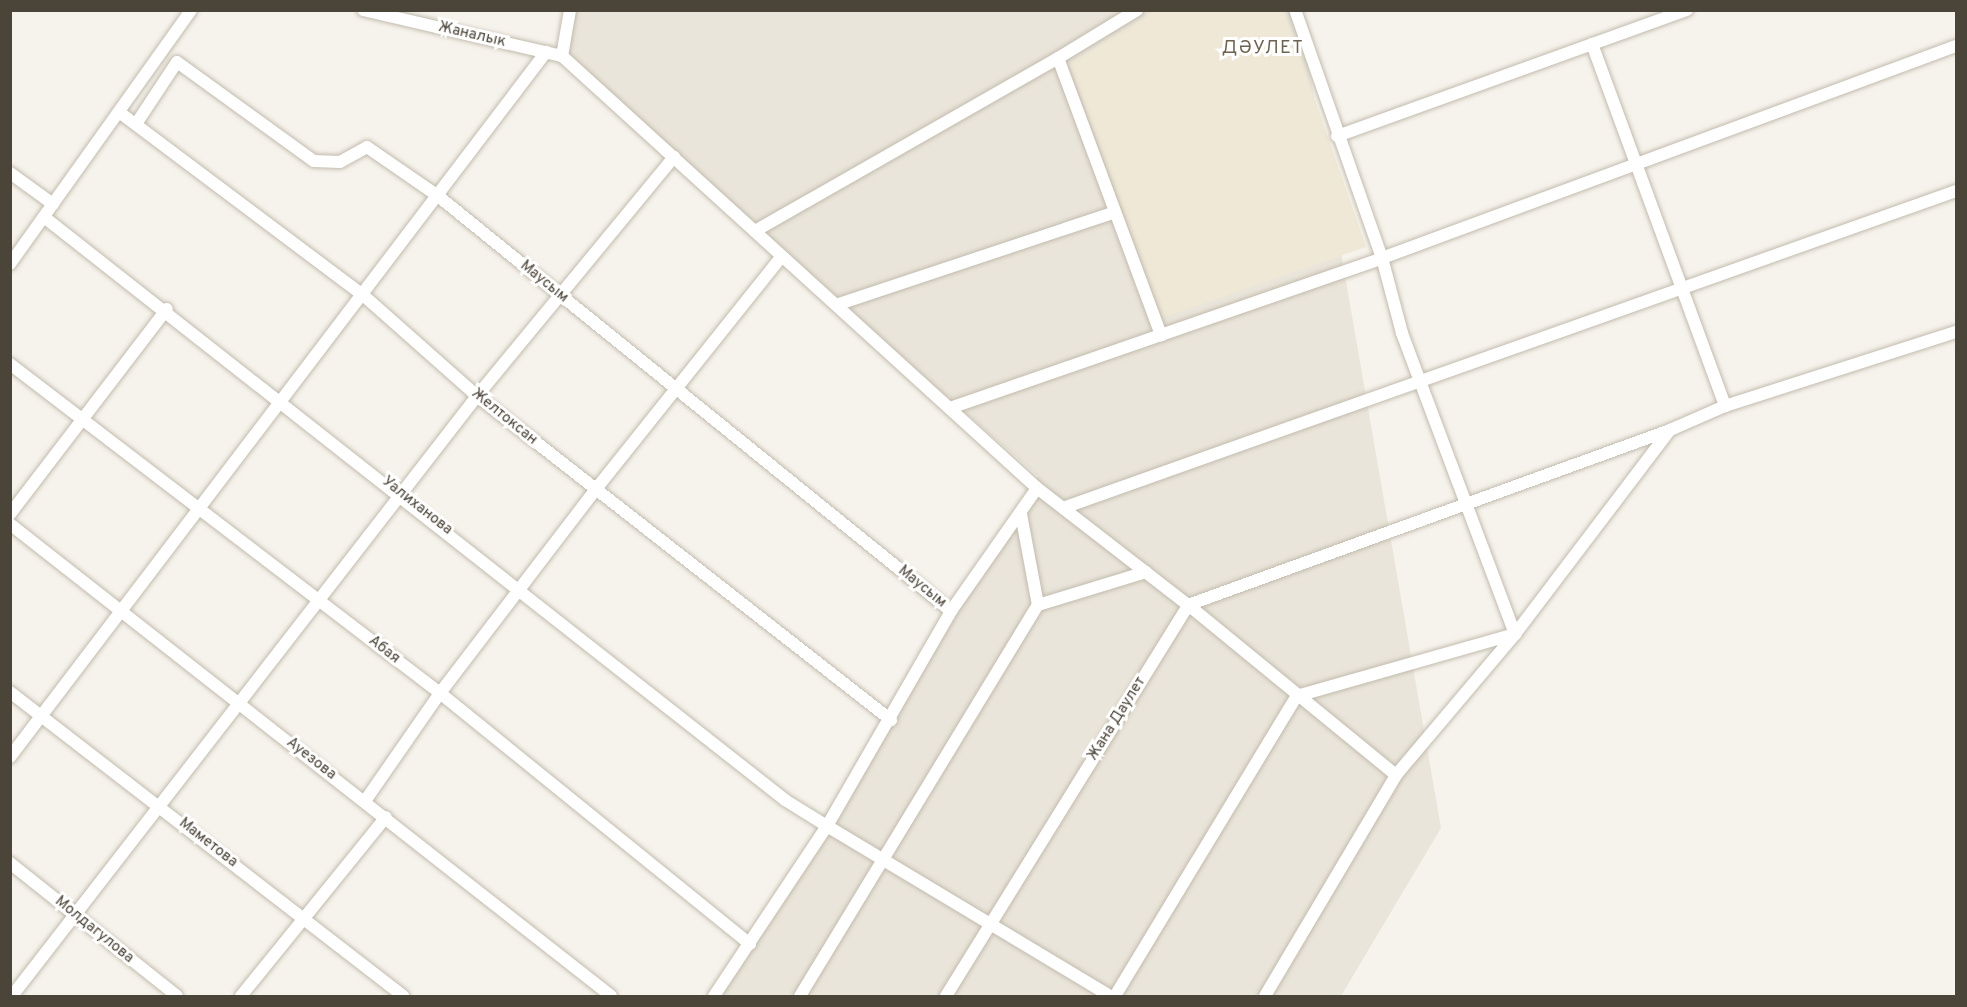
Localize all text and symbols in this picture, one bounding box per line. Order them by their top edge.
street label: Жаналык [436,18,508,52]
district label: ДӘУЛЕТ [1222,38,1304,60]
street label: Маусым [516,257,572,307]
street label: Желтоксан [467,385,541,449]
street label: Уалиханова [378,473,456,539]
street label: Маусым [894,562,950,612]
street label: Абая [365,632,403,668]
street label: Жана Даулет [1084,674,1150,764]
street label: Ауезова [283,734,339,784]
street label: Маметова [175,814,241,872]
street label: Молдагулова [51,893,137,967]

